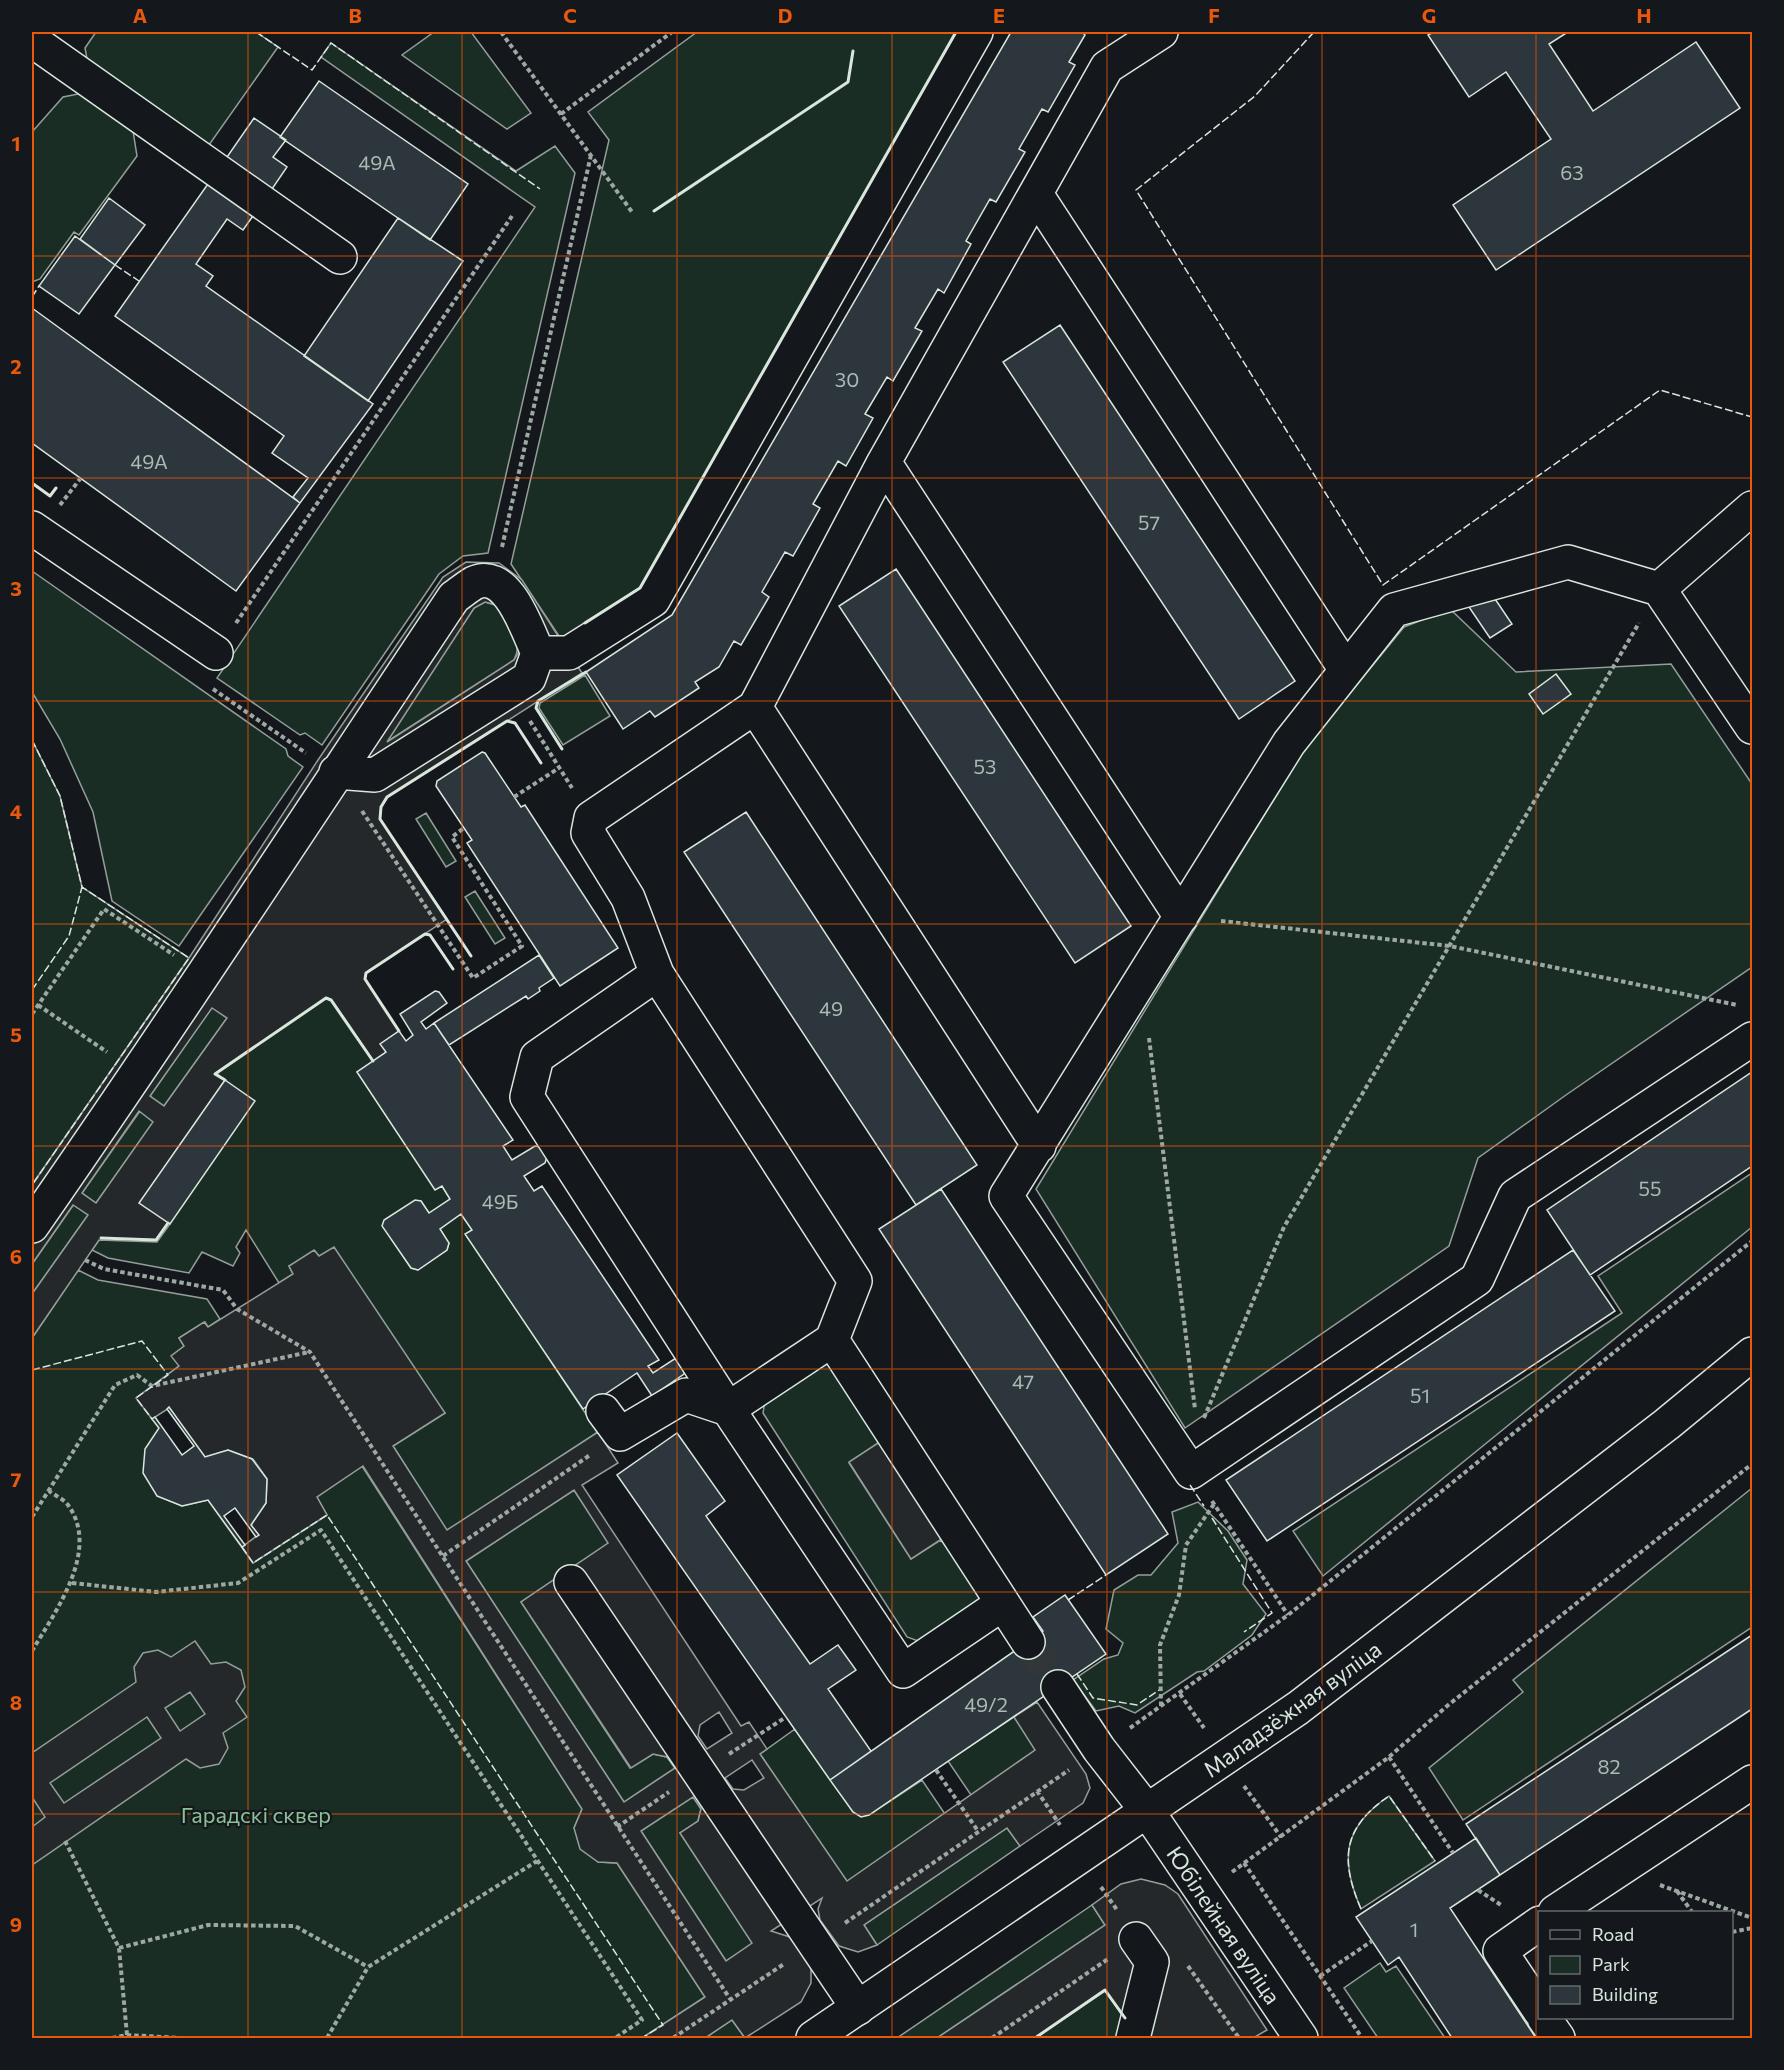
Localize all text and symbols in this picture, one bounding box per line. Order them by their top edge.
text: A [133,3,147,27]
text: B [348,3,362,27]
text: C [563,3,577,27]
text: D [778,3,792,27]
text: E [993,3,1005,27]
text: F [1208,3,1220,27]
text: G [1422,3,1436,27]
text: H [1637,3,1652,27]
text: 1 [11,131,21,155]
house number: 49А [358,150,396,174]
house number: 63 [1560,160,1584,184]
text: 2 [10,354,22,378]
house number: 30 [835,367,859,391]
house number: 49А [130,449,168,473]
house number: 57 [1138,510,1160,534]
text: 3 [10,576,22,600]
house number: 53 [974,754,996,778]
text: 4 [10,799,22,823]
house number: 49 [819,996,843,1020]
text: 5 [10,1022,22,1046]
house number: 55 [1639,1176,1661,1200]
house number: 49Б [482,1189,518,1213]
text: 6 [10,1244,22,1268]
house number: 47 [1012,1369,1034,1393]
house number: 51 [1410,1383,1430,1407]
text: 7 [11,1467,22,1491]
street label: Маладзёжная вуліца [1198,1635,1386,1783]
text: 8 [10,1690,22,1714]
house number: 49/2 [964,1692,1008,1716]
house number: 82 [1597,1754,1621,1778]
park label: Гарадскі сквер [181,1801,331,1828]
street label: Юбілейная вуліца [1161,1841,1287,2009]
legend [1538,1911,1733,2019]
text: 9 [10,1912,22,1936]
house number: 1 [1410,1917,1418,1941]
text: Road [1592,1923,1634,1945]
text: Park [1592,1953,1630,1975]
text: Building [1592,1983,1658,2005]

